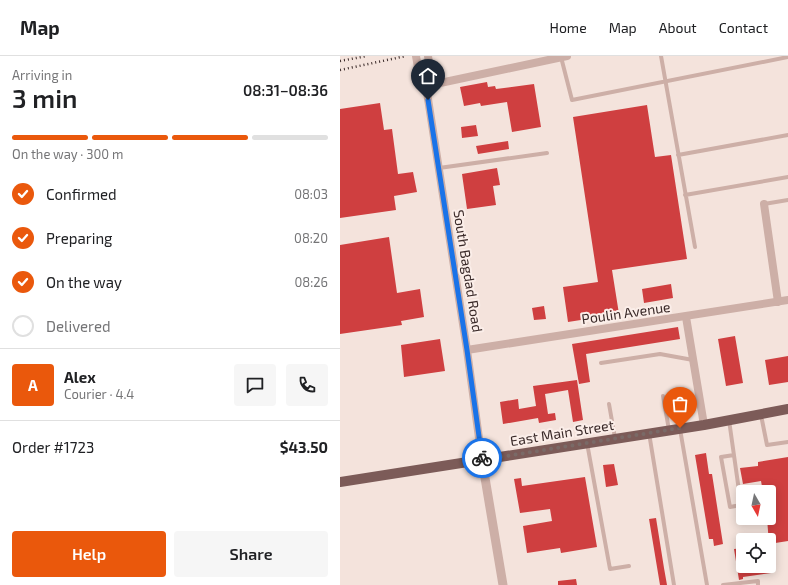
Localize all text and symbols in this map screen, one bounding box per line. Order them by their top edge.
text: Map [20,16,60,39]
text: Home [550,19,587,36]
text: Map [609,19,637,36]
text: About [659,19,697,36]
text: Contact [719,19,768,36]
pin [411,59,445,100]
icon: home [417,65,439,87]
text: Arriving in [12,67,72,83]
text: 08:31–08:36 [243,81,328,99]
text: 3 min [12,82,77,113]
text: On the way · 300 m [12,146,124,162]
icon: check [12,183,34,205]
text: Confirmed [46,185,117,203]
text: 08:03 [294,186,328,202]
street label: South Bagdad Road [450,209,487,333]
icon: check [12,227,34,249]
text: Preparing [46,229,112,247]
text: 08:20 [294,230,328,246]
icon: check [12,271,34,293]
text: On the way [46,273,122,291]
text: 08:26 [294,274,328,290]
street label: Poulin Avenue [580,298,671,327]
text: Delivered [46,317,111,335]
button: chat [234,364,276,406]
button: phone [286,364,328,406]
text: Alex [64,368,96,386]
text: A [28,376,38,394]
text: Courier · 4.4 [64,386,134,402]
pin [663,387,697,428]
icon: bag [669,393,691,415]
street label: East Main Street [509,416,615,449]
text: Order #1723 [12,438,94,456]
text: $43.50 [280,438,328,456]
courier [462,438,502,478]
icon: bike [471,447,493,469]
north arrow [736,485,776,525]
map controls [736,485,776,573]
button: Help [12,531,166,577]
button: Share [174,531,328,577]
button: locate [736,533,776,573]

